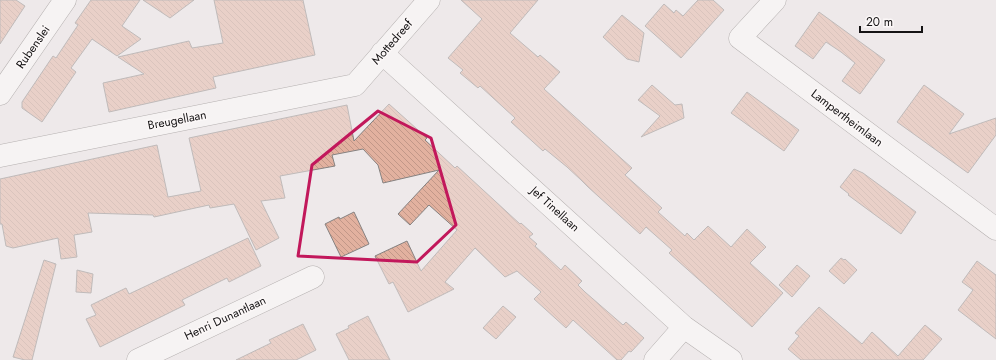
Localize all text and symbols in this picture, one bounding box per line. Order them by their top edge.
scale bar [860,8,922,34]
text: 20 m [866,13,893,31]
street label: Mottedreef [367,15,417,69]
street label: Rubenslei [12,22,54,72]
street label: Lampertheimlaan [807,85,887,151]
street label: Breugellaan [146,105,208,135]
street label: Jef Tinellaan [525,181,584,236]
street label: Henri Dunantlaan [181,291,269,345]

